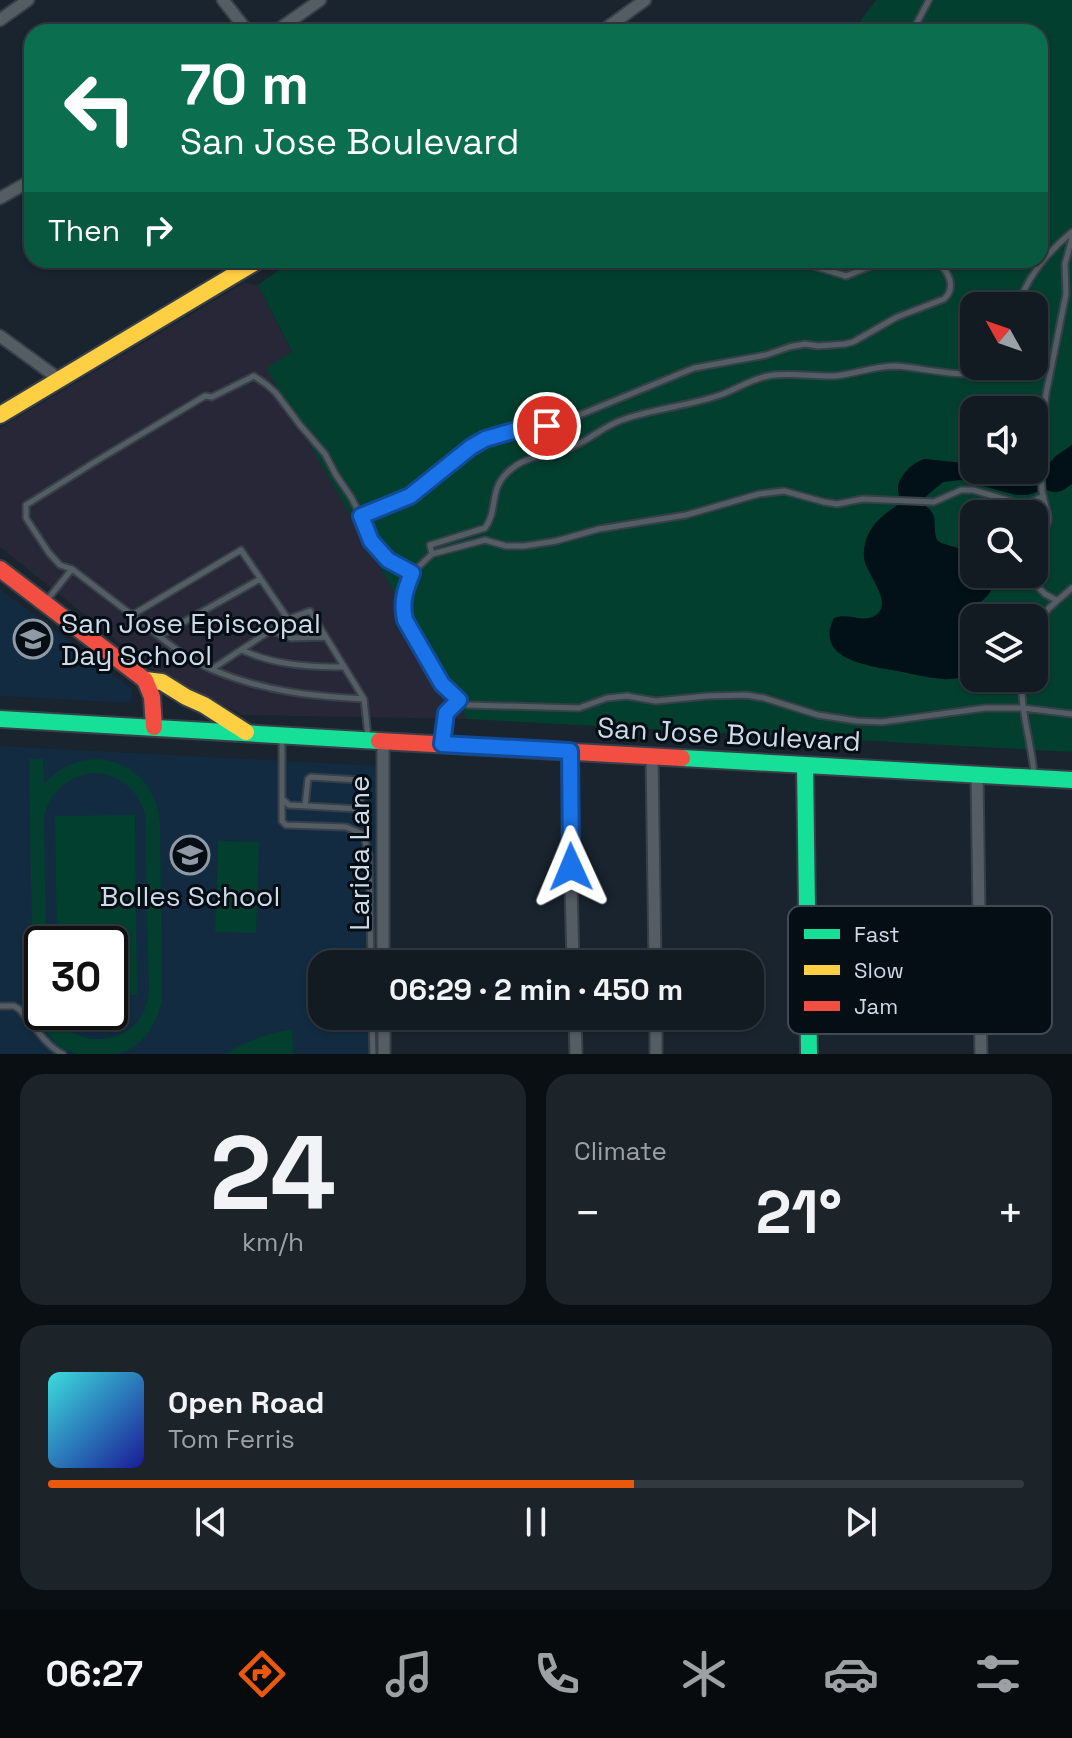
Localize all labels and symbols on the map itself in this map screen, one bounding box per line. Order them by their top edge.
north arrow [960,292,1048,380]
pin [513,392,581,460]
place label: San Jose Episcopal Day School [61,605,321,673]
school or university icon: San Jose Episcopal Day School [12,618,54,660]
street label: San Jose Boulevard [596,709,862,759]
street label: Larida Lane [341,775,377,931]
position arrow [529,825,613,909]
school or university icon: Bolles School [169,834,211,876]
place label: Bolles School [100,878,280,914]
legend [788,906,1052,1034]
text: Fast [854,920,900,948]
speed limit sign: 30 [24,926,128,1030]
text: Slow [854,956,904,984]
text: Jam [854,992,898,1020]

